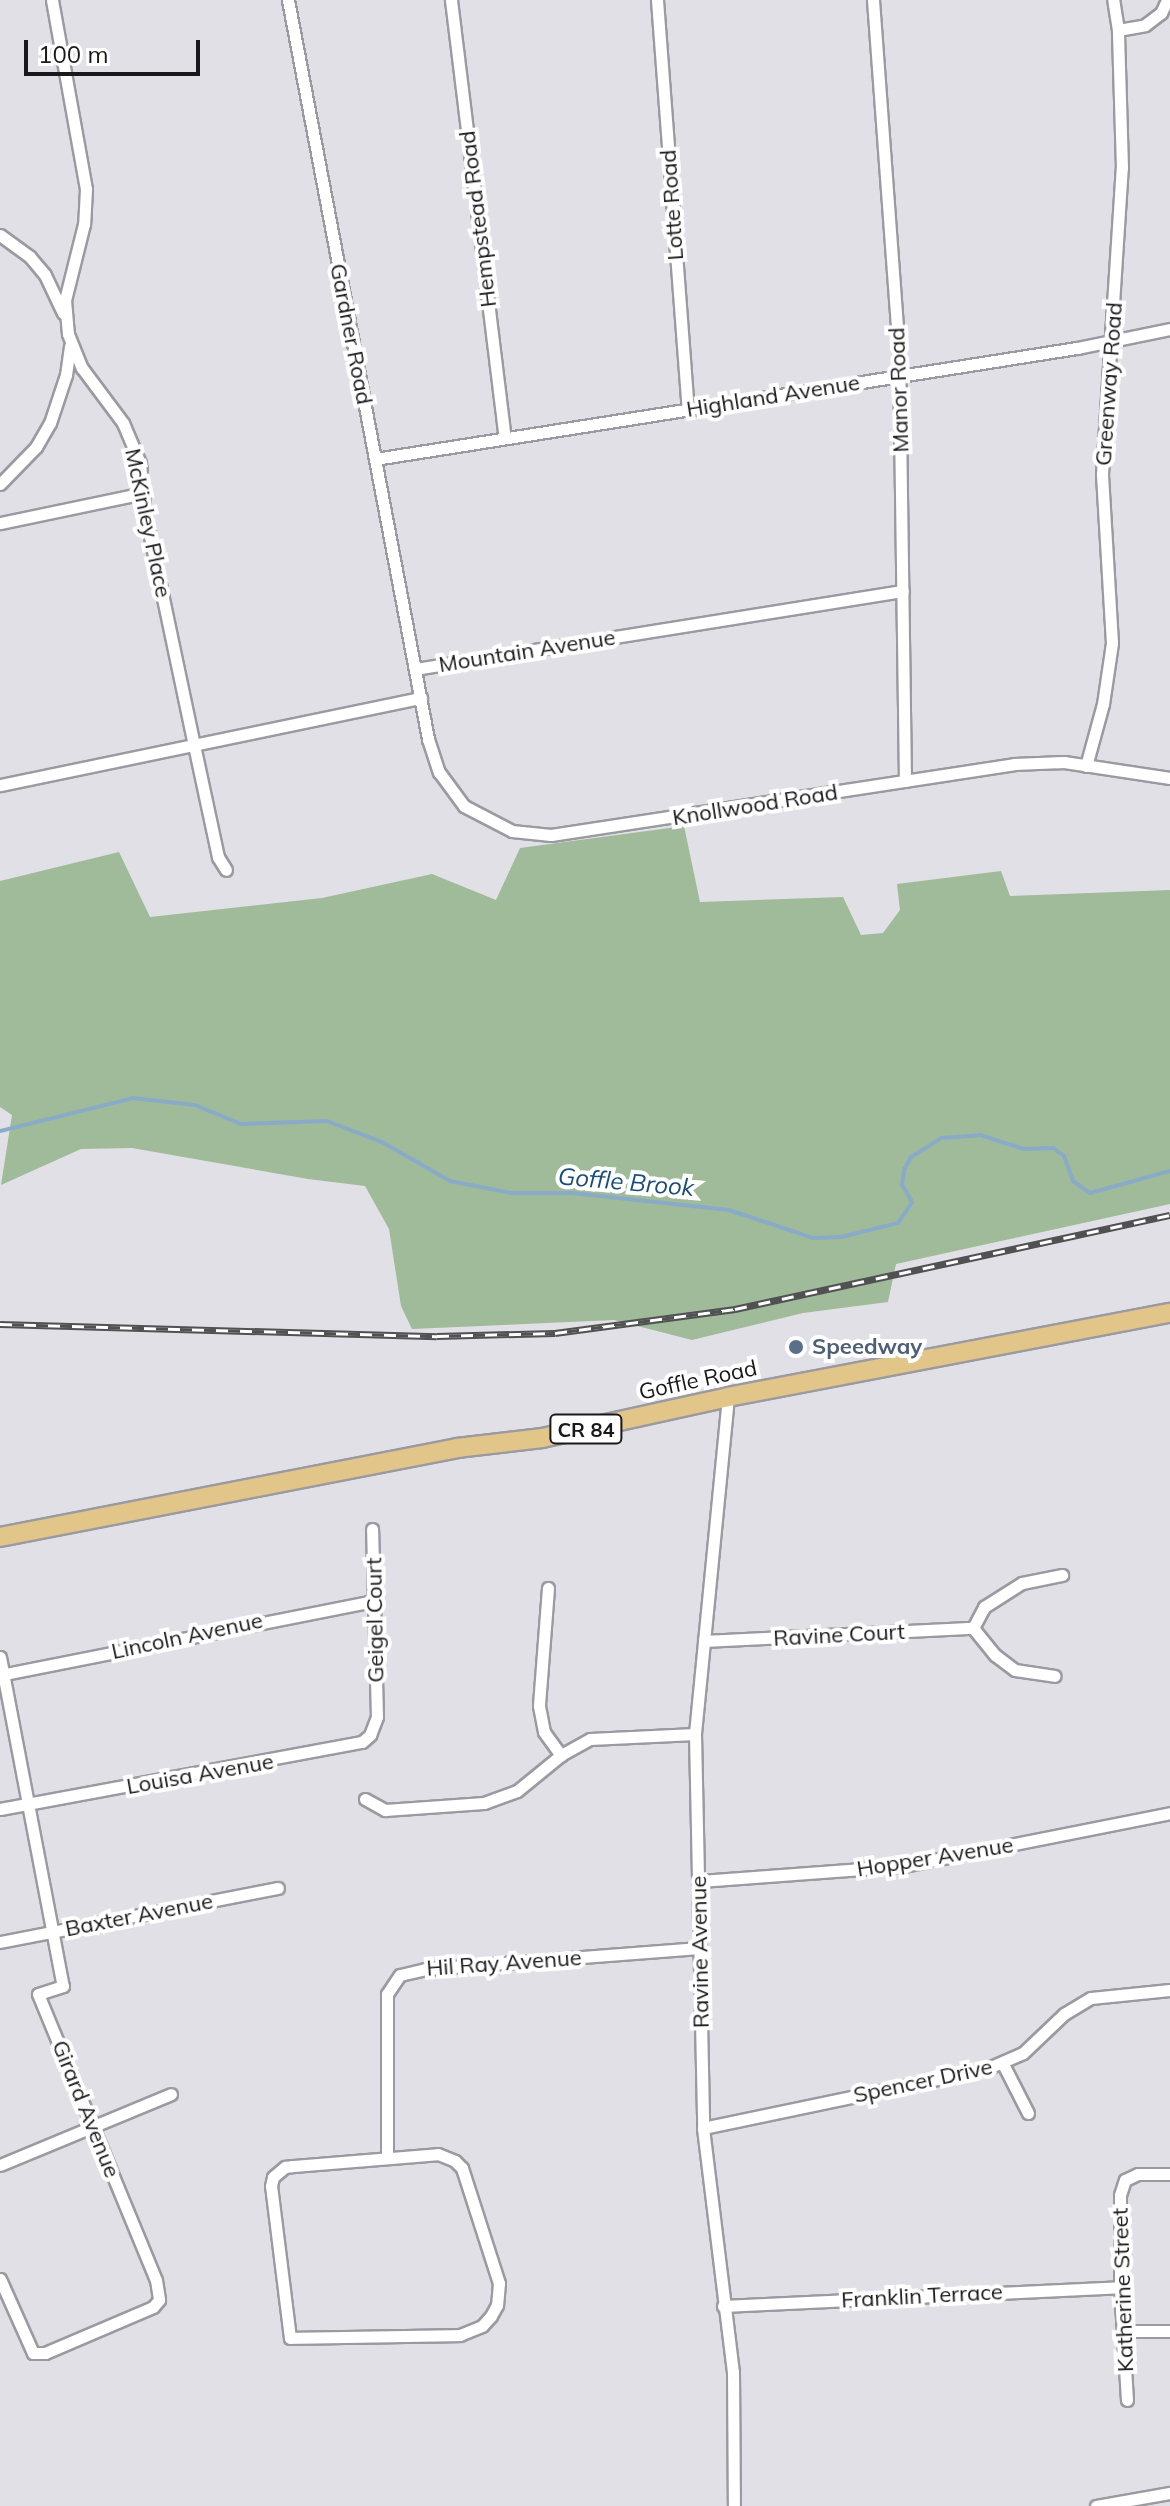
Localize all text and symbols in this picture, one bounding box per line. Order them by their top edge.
scale bar [28,24,204,74]
text: 100 m [38,39,109,69]
street label: Hempstead Road [454,129,502,309]
street label: Lotte Road [655,149,689,261]
street label: Gardner Road [324,261,378,407]
street label: Greenway Road [1090,301,1128,467]
street label: Manor Road [884,327,914,453]
street label: Highland Avenue [684,369,862,423]
street label: McKinley Place [119,446,177,600]
street label: Mountain Avenue [437,624,617,678]
street label: Knollwood Road [671,779,839,831]
water label: Goffle Brook [557,1162,695,1202]
place label: Speedway [812,1334,922,1360]
marker: Speedway [787,1338,805,1356]
street label: Goffle Road [637,1355,759,1405]
road number: CR 84 [548,1413,624,1445]
street label: Geigel Court [361,1557,389,1683]
street label: Lincoln Avenue [109,1607,265,1665]
street label: Ravine Court [773,1618,905,1652]
street label: Louisa Avenue [124,1748,276,1800]
street label: Hopper Avenue [855,1832,1015,1882]
street label: Ravine Avenue [685,1876,715,2028]
street label: Baxter Avenue [63,1888,215,1942]
street label: Hil Ray Avenue [426,1944,582,1982]
street label: Girard Avenue [46,2036,126,2182]
street label: Spencer Drive [851,2053,995,2109]
street label: Katherine Street [1107,2207,1139,2373]
street label: Franklin Terrace [841,2279,1003,2313]

